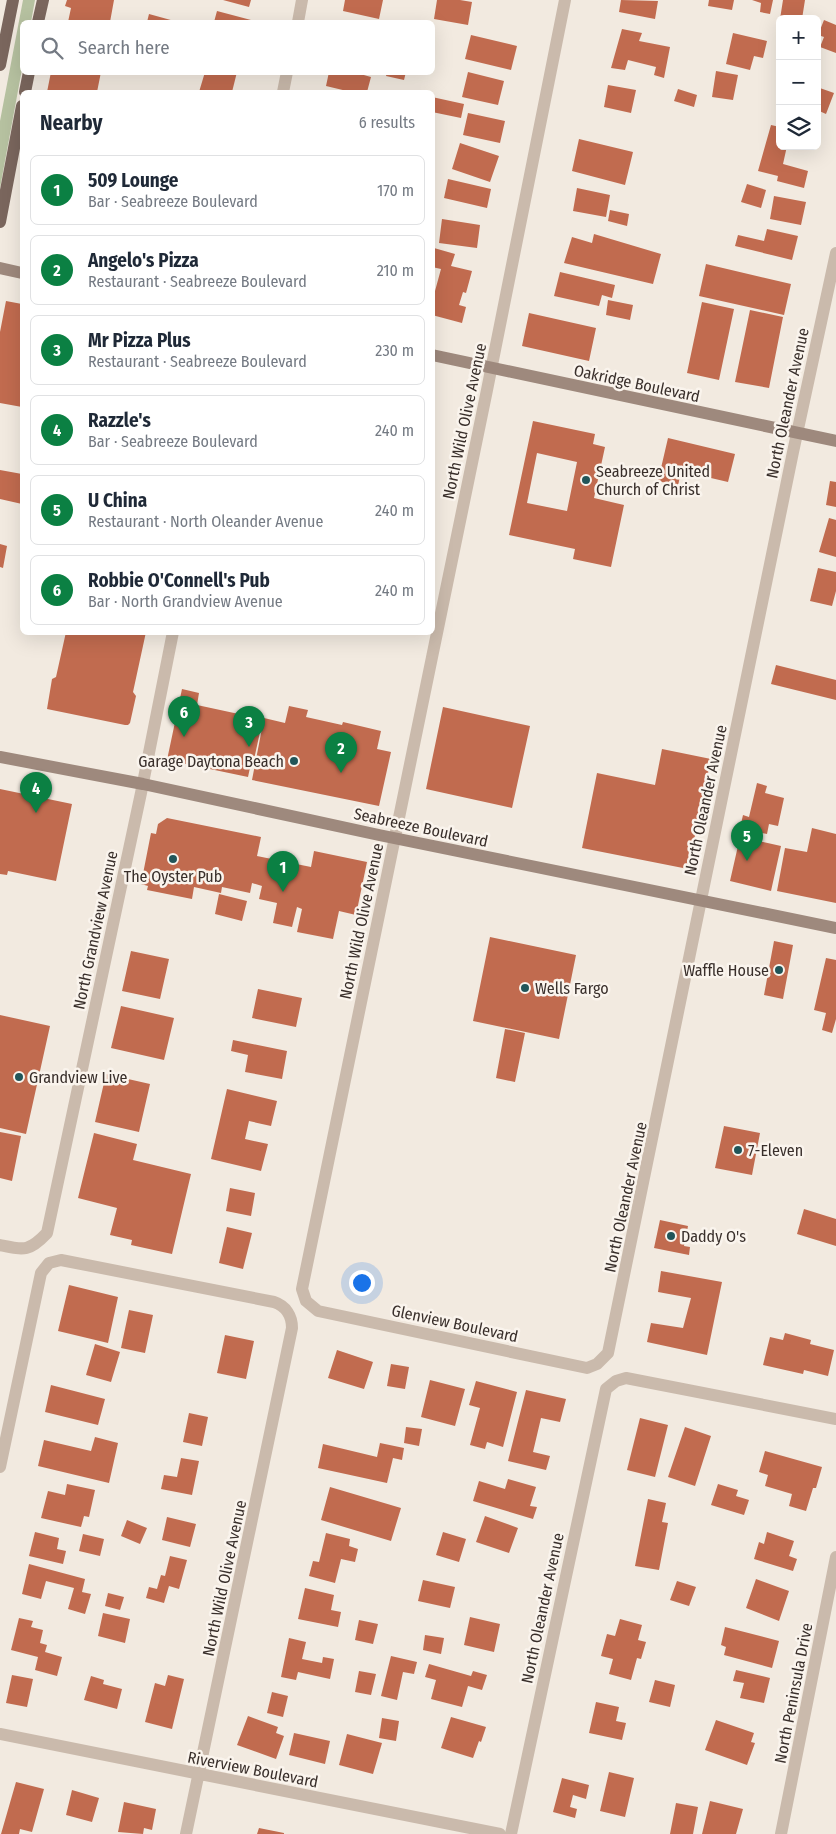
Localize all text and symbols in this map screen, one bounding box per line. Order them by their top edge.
map controls [776,15,821,150]
button: + [776,15,821,60]
search box [20,20,435,75]
icon: search [38,34,66,62]
text: Search here [78,36,170,59]
button: − [776,60,821,105]
button: layers [776,105,821,150]
text: Nearby [40,110,102,136]
text: 6 results [359,113,415,132]
text: 509 Lounge [88,169,178,192]
text: 1 [54,181,60,200]
text: 170 m [377,181,414,200]
text: Bar · Seabreeze Boulevard [88,192,258,211]
text: Angelo's Pizza [88,249,199,272]
text: 2 [53,261,61,280]
text: 210 m [377,261,414,280]
text: Restaurant · Seabreeze Boulevard [88,272,307,291]
street label: North Oleander Avenue [762,326,813,480]
text: Mr Pizza Plus [88,329,190,352]
text: 3 [53,341,61,360]
text: 230 m [375,341,414,360]
street label: North Wild Olive Avenue [439,341,490,501]
text: Restaurant · Seabreeze Boulevard [88,352,307,371]
street label: Oakridge Boulevard [572,361,702,406]
text: Razzle's [88,409,151,432]
text: 4 [53,421,61,440]
text: 240 m [375,421,414,440]
text: Bar · Seabreeze Boulevard [88,432,258,451]
place label: Seabreeze United Church of Christ [596,462,710,499]
marker: Seabreeze United Church of Christ [580,474,592,486]
text: U China [88,489,147,512]
text: 5 [53,501,61,520]
text: 240 m [375,501,414,520]
text: Restaurant · North Oleander Avenue [88,512,323,531]
text: Robbie O'Connell's Pub [88,569,270,592]
text: 6 [53,581,61,600]
text: 240 m [375,581,414,600]
text: Bar · North Grandview Avenue [88,592,283,611]
pin: 6 [168,696,200,737]
pin: 3 [233,706,265,747]
street label: North Oleander Avenue [680,723,731,877]
pin: 2 [325,732,357,773]
place label: Garage Daytona Beach [138,752,284,771]
marker: Garage Daytona Beach [288,755,300,767]
pin: 4 [20,772,52,813]
street label: Seabreeze Boulevard [352,804,490,851]
pin: 5 [731,820,763,861]
street label: North Wild Olive Avenue [336,841,387,1001]
street label: North Grandview Avenue [69,849,122,1011]
pin: 1 [267,851,299,892]
marker: The Oyster Pub [167,853,179,865]
place label: The Oyster Pub [124,867,222,886]
place label: Waffle House [683,961,769,980]
marker: Waffle House [773,964,785,976]
place label: Wells Fargo [535,979,609,998]
marker: Wells Fargo [519,982,531,994]
place label: Grandview Live [29,1068,128,1087]
marker: Grandview Live [13,1071,25,1083]
street label: North Oleander Avenue [600,1120,651,1274]
place label: 7-Eleven [748,1141,803,1160]
marker: 7-Eleven [732,1144,744,1156]
place label: Daddy O's [681,1227,746,1246]
marker: Daddy O's [665,1230,677,1242]
your location [349,1270,375,1296]
street label: Glenview Boulevard [390,1301,520,1346]
street label: North Wild Olive Avenue [199,1498,250,1658]
street label: North Oleander Avenue [517,1531,568,1685]
street label: North Peninsula Drive [771,1621,816,1765]
street label: Riverview Boulevard [186,1748,320,1791]

